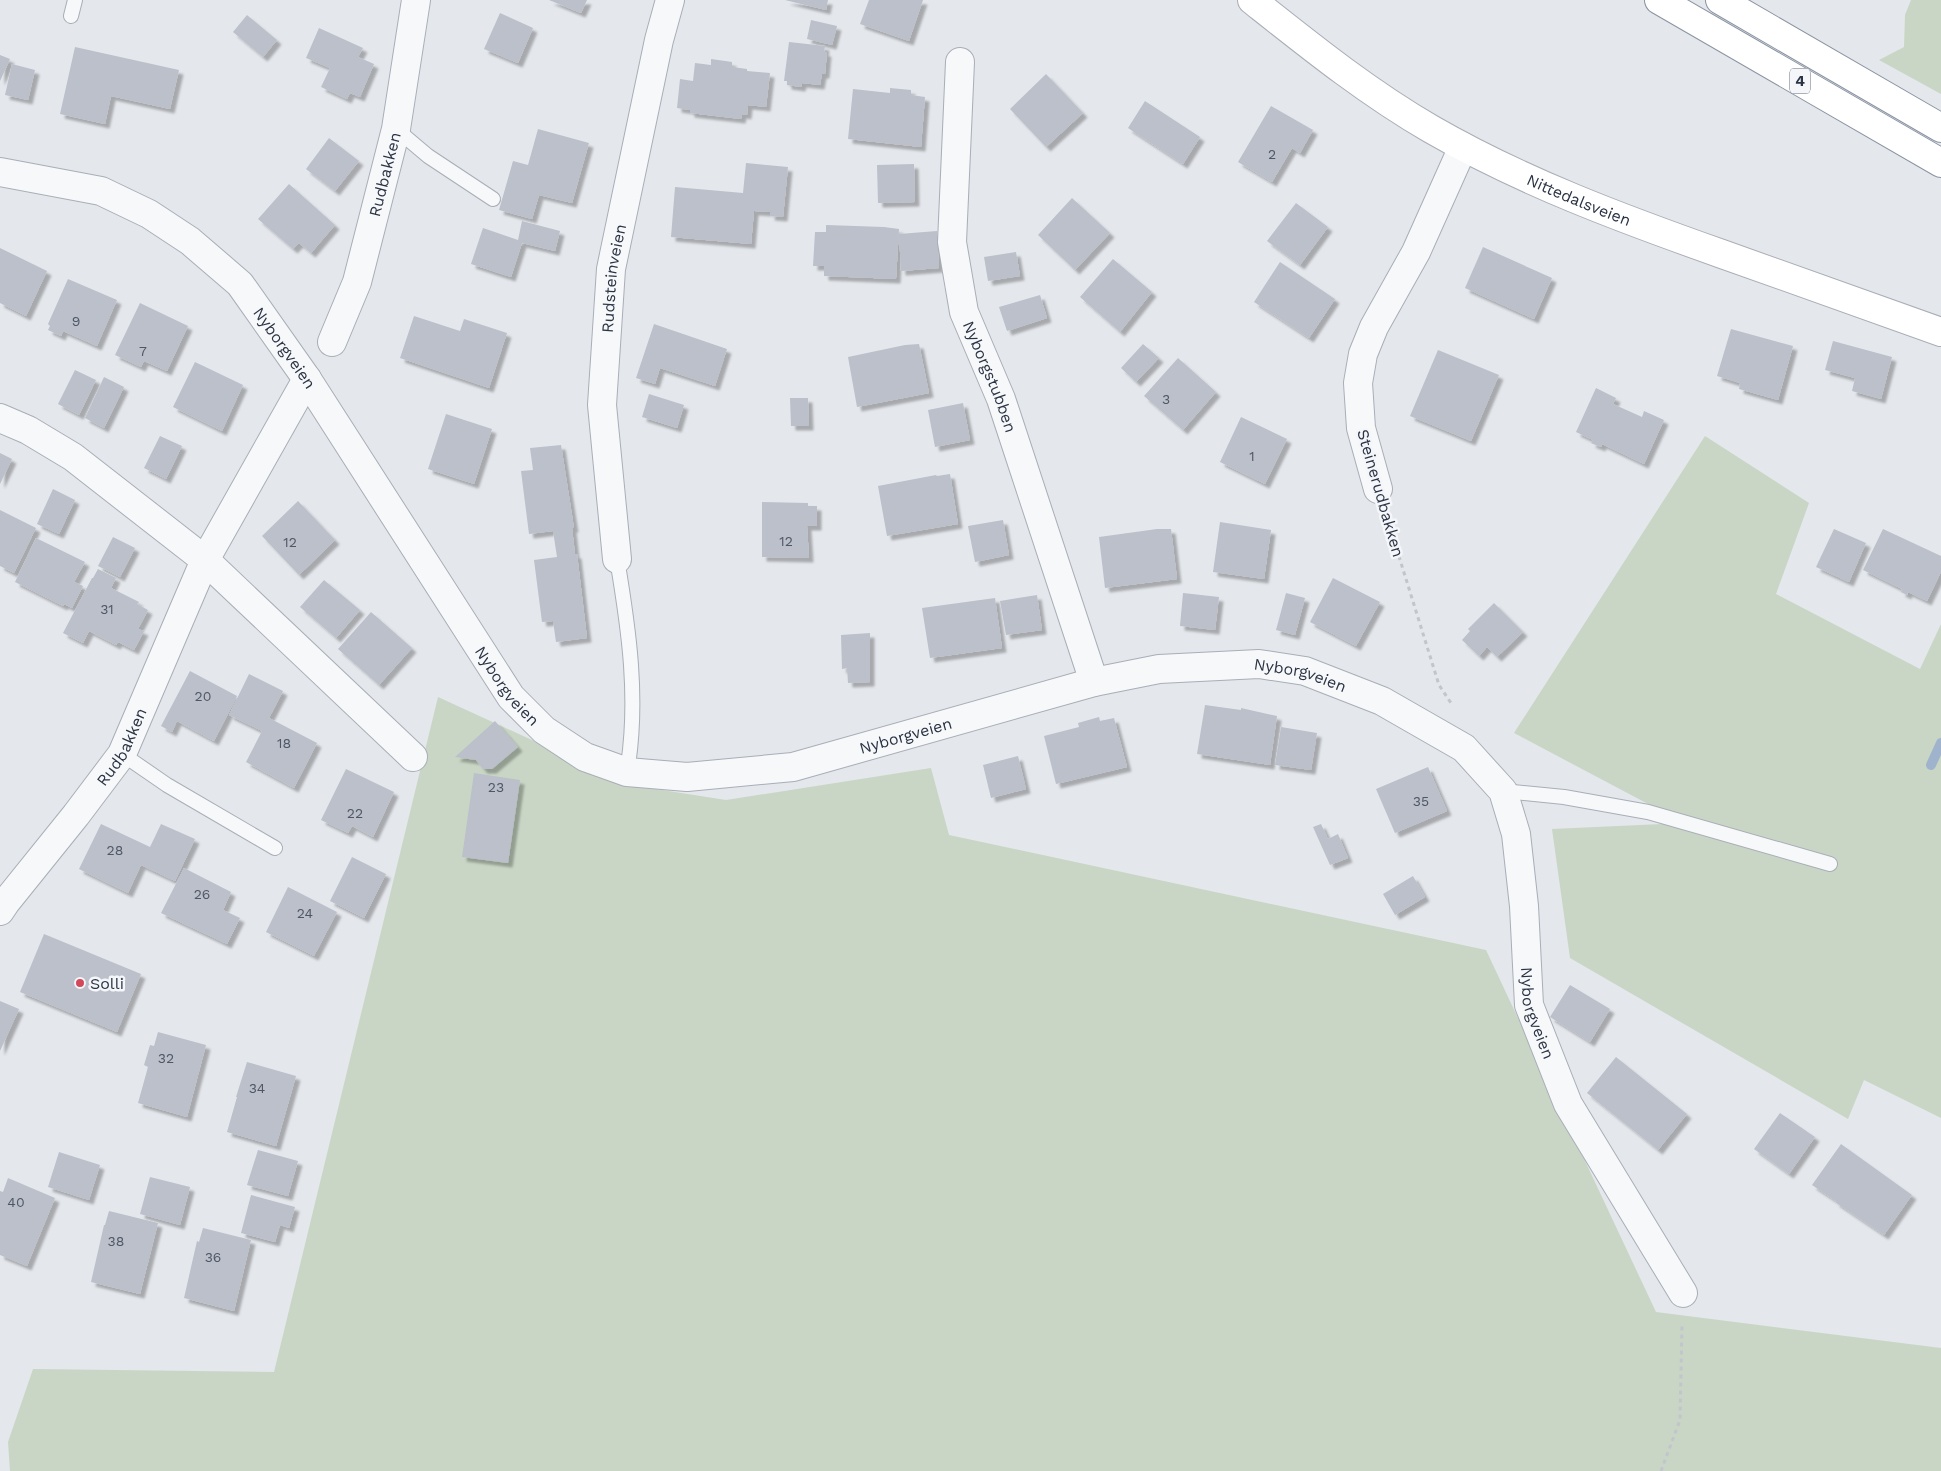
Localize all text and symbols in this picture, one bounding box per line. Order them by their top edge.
road number: 4 [1790,68,1810,94]
street label: Rudbakken [365,130,405,219]
house number: 2 [1268,146,1276,162]
street label: Nittedalsveien [1524,170,1634,230]
street label: Rudsteinveien [598,222,630,333]
street label: Nyborgveien [249,304,320,392]
house number: 9 [72,313,80,329]
street label: Nyborgstubben [959,318,1020,435]
house number: 7 [139,343,147,359]
house number: 3 [1162,391,1170,407]
street label: Steinerudbakken [1353,427,1408,559]
house number: 1 [1249,448,1255,464]
house number: 12 [779,533,793,549]
house number: 12 [283,534,297,550]
house number: 31 [100,601,114,617]
street label: Nyborgveien [471,643,543,730]
street label: Nyborgveien [1253,654,1349,696]
house number: 20 [195,688,211,704]
street label: Rudbakken [92,705,151,790]
street label: Nyborgveien [857,714,954,758]
house number: 18 [277,735,291,751]
house number: 23 [488,779,504,795]
house number: 35 [1413,793,1429,809]
house number: 22 [347,805,363,821]
house number: 28 [107,842,123,858]
house number: 26 [194,886,210,902]
house number: 24 [297,905,313,921]
street label: Nyborgveien [1517,966,1558,1062]
place label: Solli [90,974,124,993]
marker: Solli [74,977,86,989]
house number: 32 [158,1050,174,1066]
house number: 34 [249,1080,265,1096]
house number: 40 [7,1194,25,1210]
house number: 38 [108,1233,124,1249]
house number: 36 [205,1249,221,1265]

